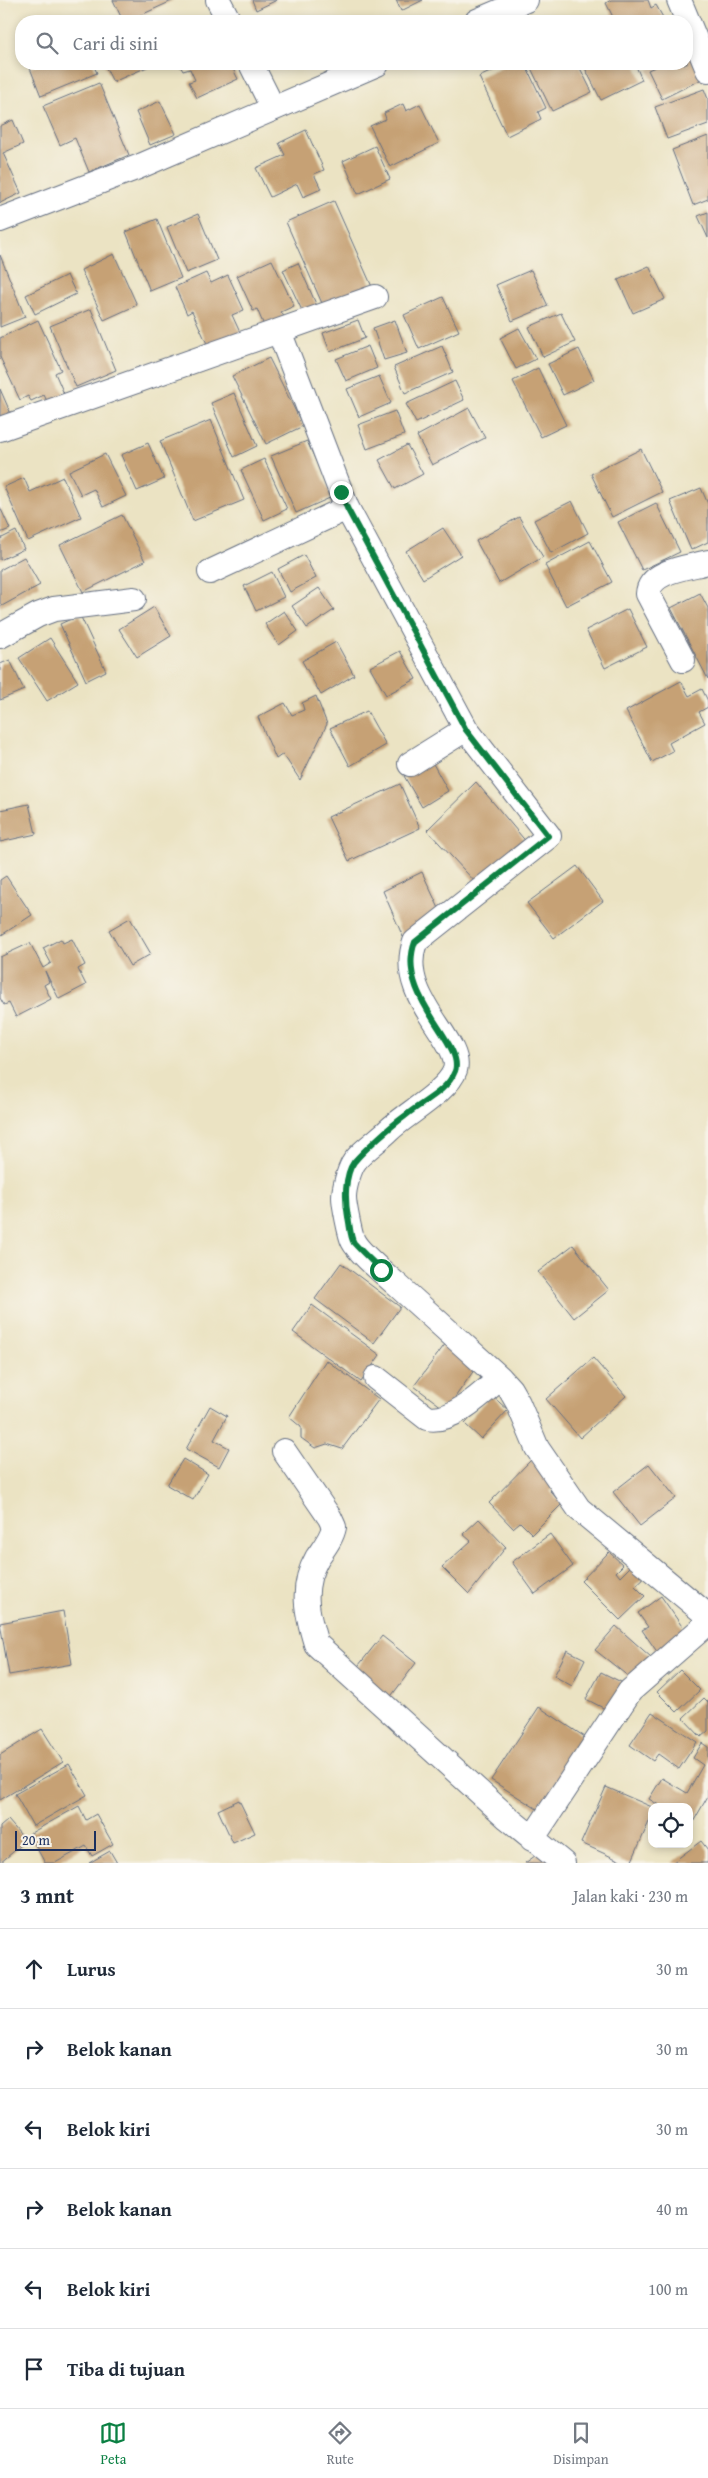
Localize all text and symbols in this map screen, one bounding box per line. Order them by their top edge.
search box [15,15,693,70]
icon: search [33,29,61,57]
text: Cari di sini [73,29,158,57]
route end [330,481,353,504]
route start [370,1259,393,1282]
map controls [648,1803,693,1848]
button: locate [648,1803,693,1848]
scale bar [15,1828,96,1851]
text: 20 m [22,1830,50,1850]
text: 3 mnt [20,1880,74,1911]
text: Jalan kaki · 230 m [573,1884,688,1908]
icon: ahead [20,1955,48,1983]
text: Lurus [67,1955,116,1983]
text: 30 m [656,1957,688,1981]
icon: right [20,2035,48,2063]
text: Belok kanan [67,2035,172,2063]
text: 30 m [656,2037,688,2061]
icon: left [20,2115,48,2143]
text: Belok kiri [67,2115,150,2143]
text: 30 m [656,2117,688,2141]
icon: right [20,2195,48,2223]
text: Belok kanan [67,2195,172,2223]
text: 40 m [656,2197,688,2221]
icon: left [20,2275,48,2303]
text: Belok kiri [67,2275,150,2303]
text: 100 m [648,2277,688,2301]
icon: arrive [20,2355,48,2383]
text: Tiba di tujuan [67,2355,185,2383]
tab: Peta [99,2419,127,2469]
tab: Rute [326,2419,354,2469]
tab: Disimpan [553,2419,609,2469]

